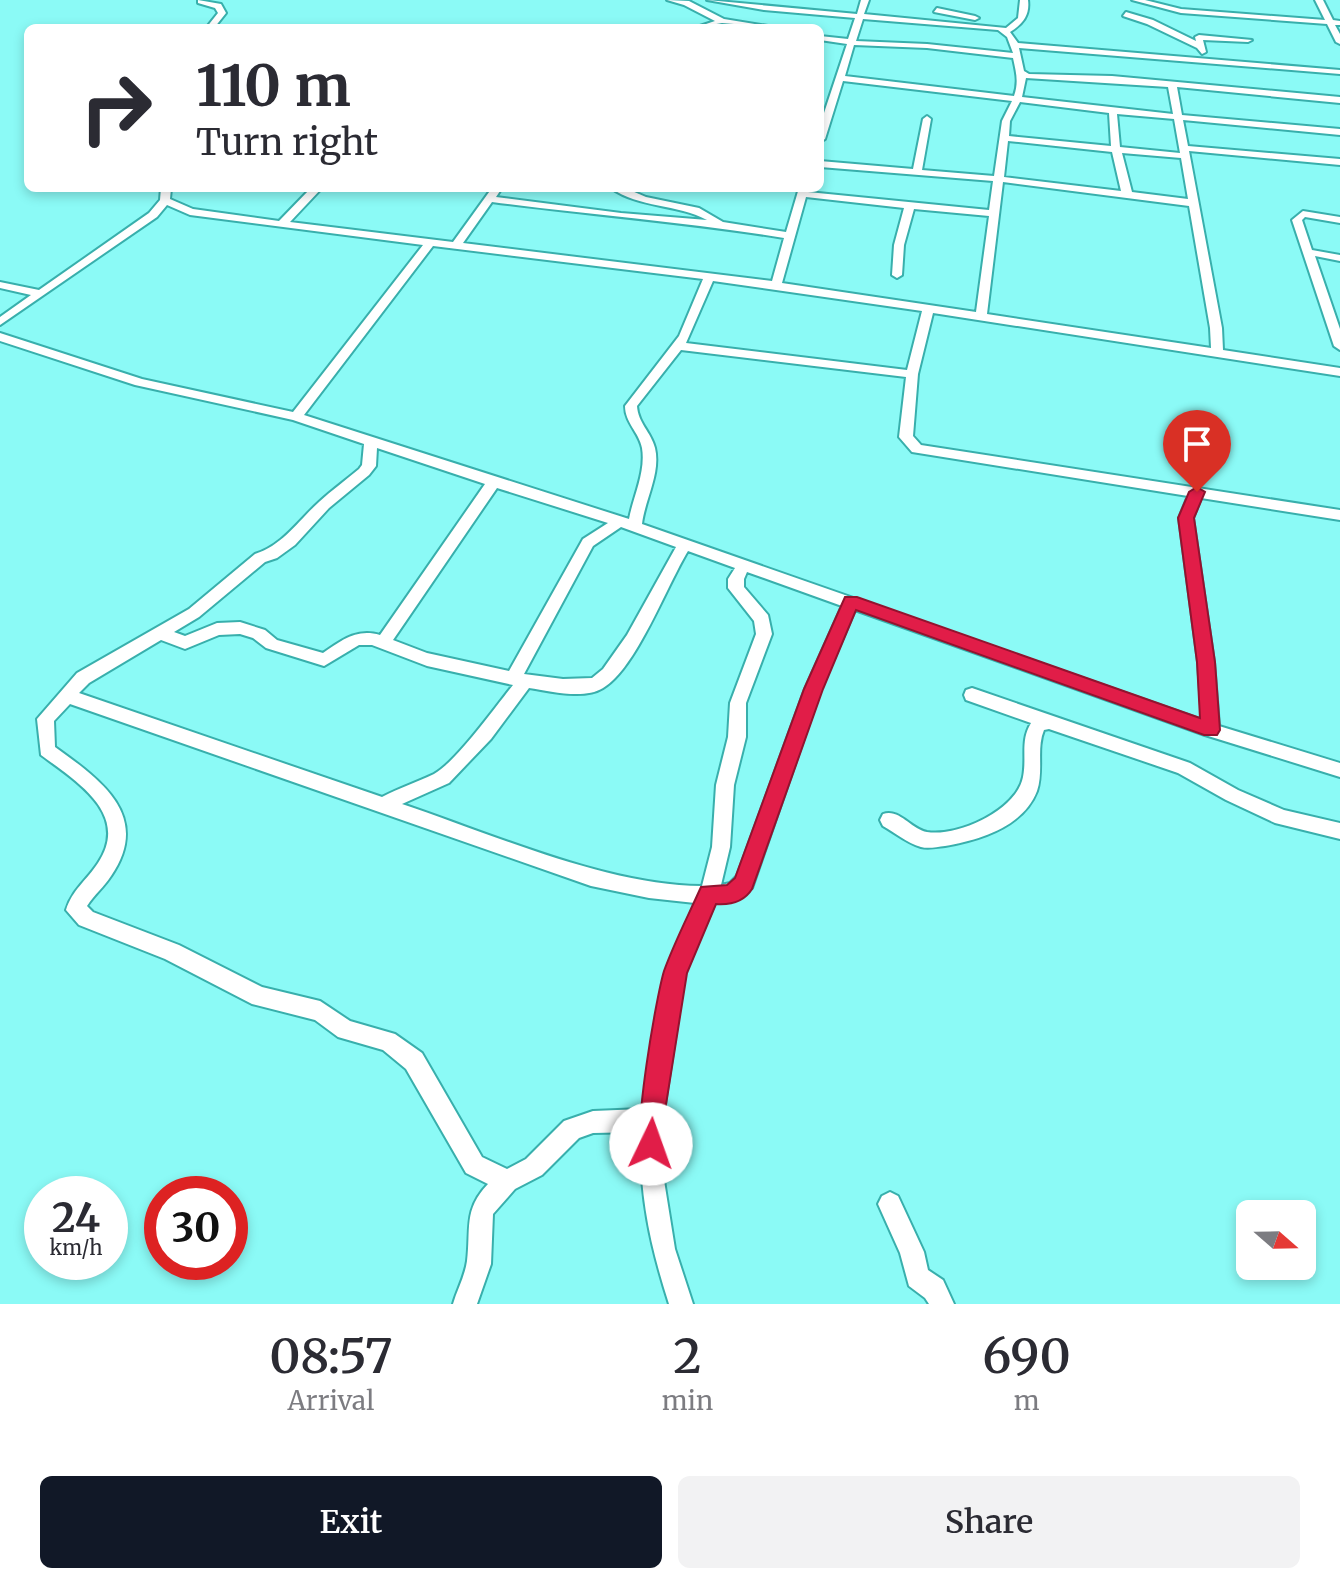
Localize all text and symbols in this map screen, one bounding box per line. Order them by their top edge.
text: 110 m [196,51,351,121]
icon: right [64,56,168,160]
text: Turn right [196,120,378,165]
pin [1163,410,1231,492]
icon: arrive [1175,422,1219,466]
position arrow [609,1102,693,1186]
speed limit sign: 30 [144,1176,248,1280]
text: 24 [52,1193,100,1243]
north arrow [1236,1200,1316,1280]
map controls [1236,1200,1316,1280]
text: km/h [50,1235,102,1260]
text: 08:57 [269,1326,393,1386]
text: 2 [673,1326,702,1386]
text: 690 [982,1326,1071,1386]
text: Arrival [287,1384,374,1417]
text: min [662,1384,713,1417]
text: m [1014,1384,1039,1417]
button: Exit [40,1476,662,1568]
button: Share [678,1476,1300,1568]

